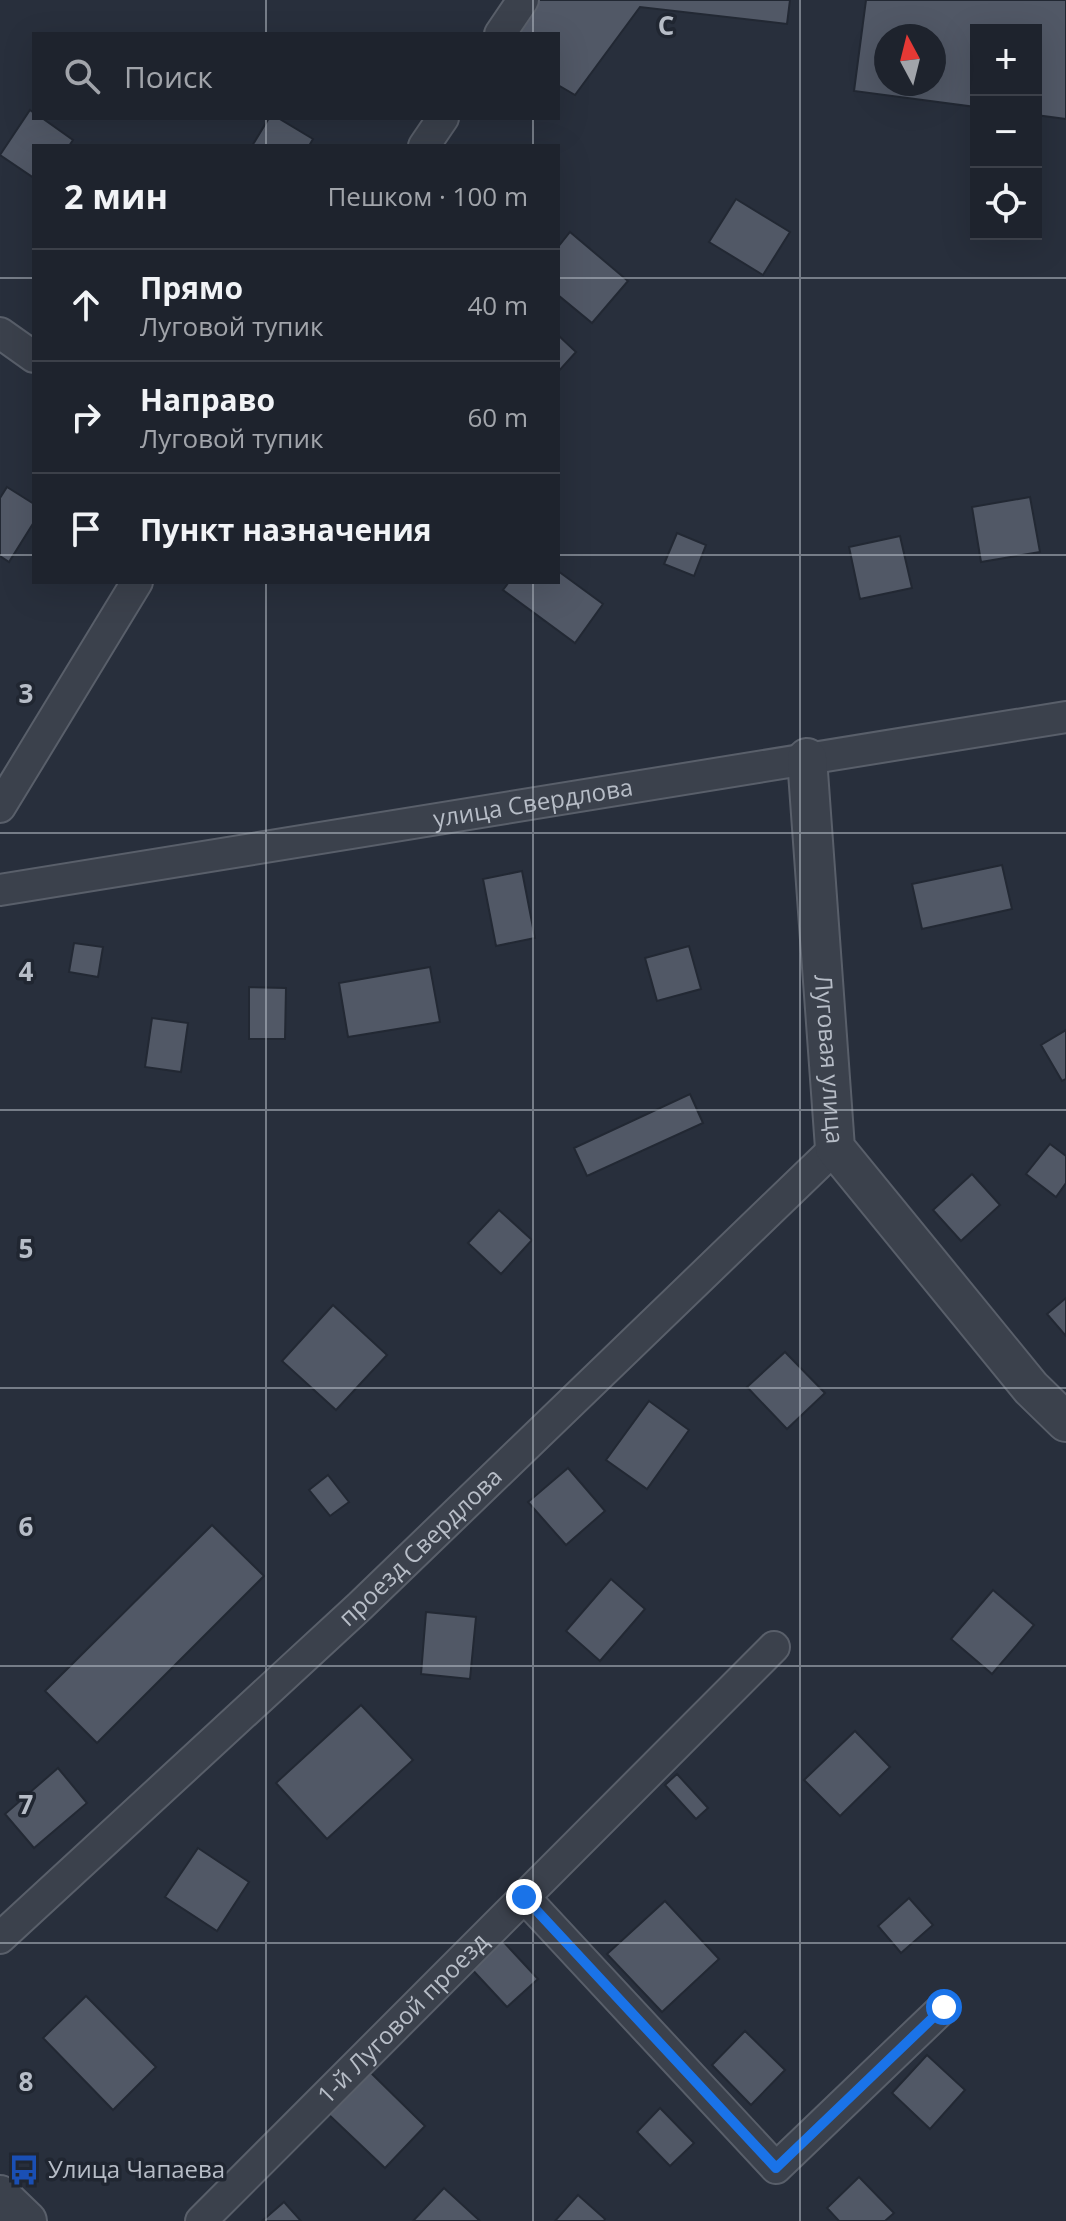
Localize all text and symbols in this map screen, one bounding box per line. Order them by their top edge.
text: C [658,7,674,43]
north arrow [874,24,946,96]
map controls [970,24,1042,240]
button: + [970,24,1042,96]
search box [32,32,560,120]
icon: search [60,54,104,98]
text: Поиск [124,56,213,97]
button: − [970,96,1042,168]
button: locate [970,168,1042,240]
text: 2 мин [64,173,168,219]
text: Пешком · 100 m [327,178,528,214]
text: Прямо [140,267,243,308]
icon: ahead [64,283,108,327]
text: 40 m [467,287,528,323]
text: Луговой тупик [140,308,323,344]
text: Направо [140,379,275,420]
icon: right [64,395,108,439]
text: 60 m [467,399,528,435]
text: Луговой тупик [140,420,323,456]
icon: arrive [64,507,108,551]
text: Пункт назначения [140,509,432,550]
text: 3 [19,675,33,711]
street label: улица Свердлова [431,770,635,834]
text: 4 [19,953,34,989]
street label: Луговая улица [808,973,853,1145]
text: 5 [19,1230,33,1266]
street label: проезд Свердлова [331,1460,509,1633]
text: 6 [19,1508,34,1544]
text: 7 [19,1786,34,1822]
route end [506,1879,542,1915]
street label: 1-й Луговой проезд [309,1925,495,2110]
route start [926,1989,962,2025]
text: 8 [19,2063,33,2099]
place label: Улица Чапаева [48,2152,225,2185]
bus stop icon: Улица Чапаева [7,2153,41,2187]

